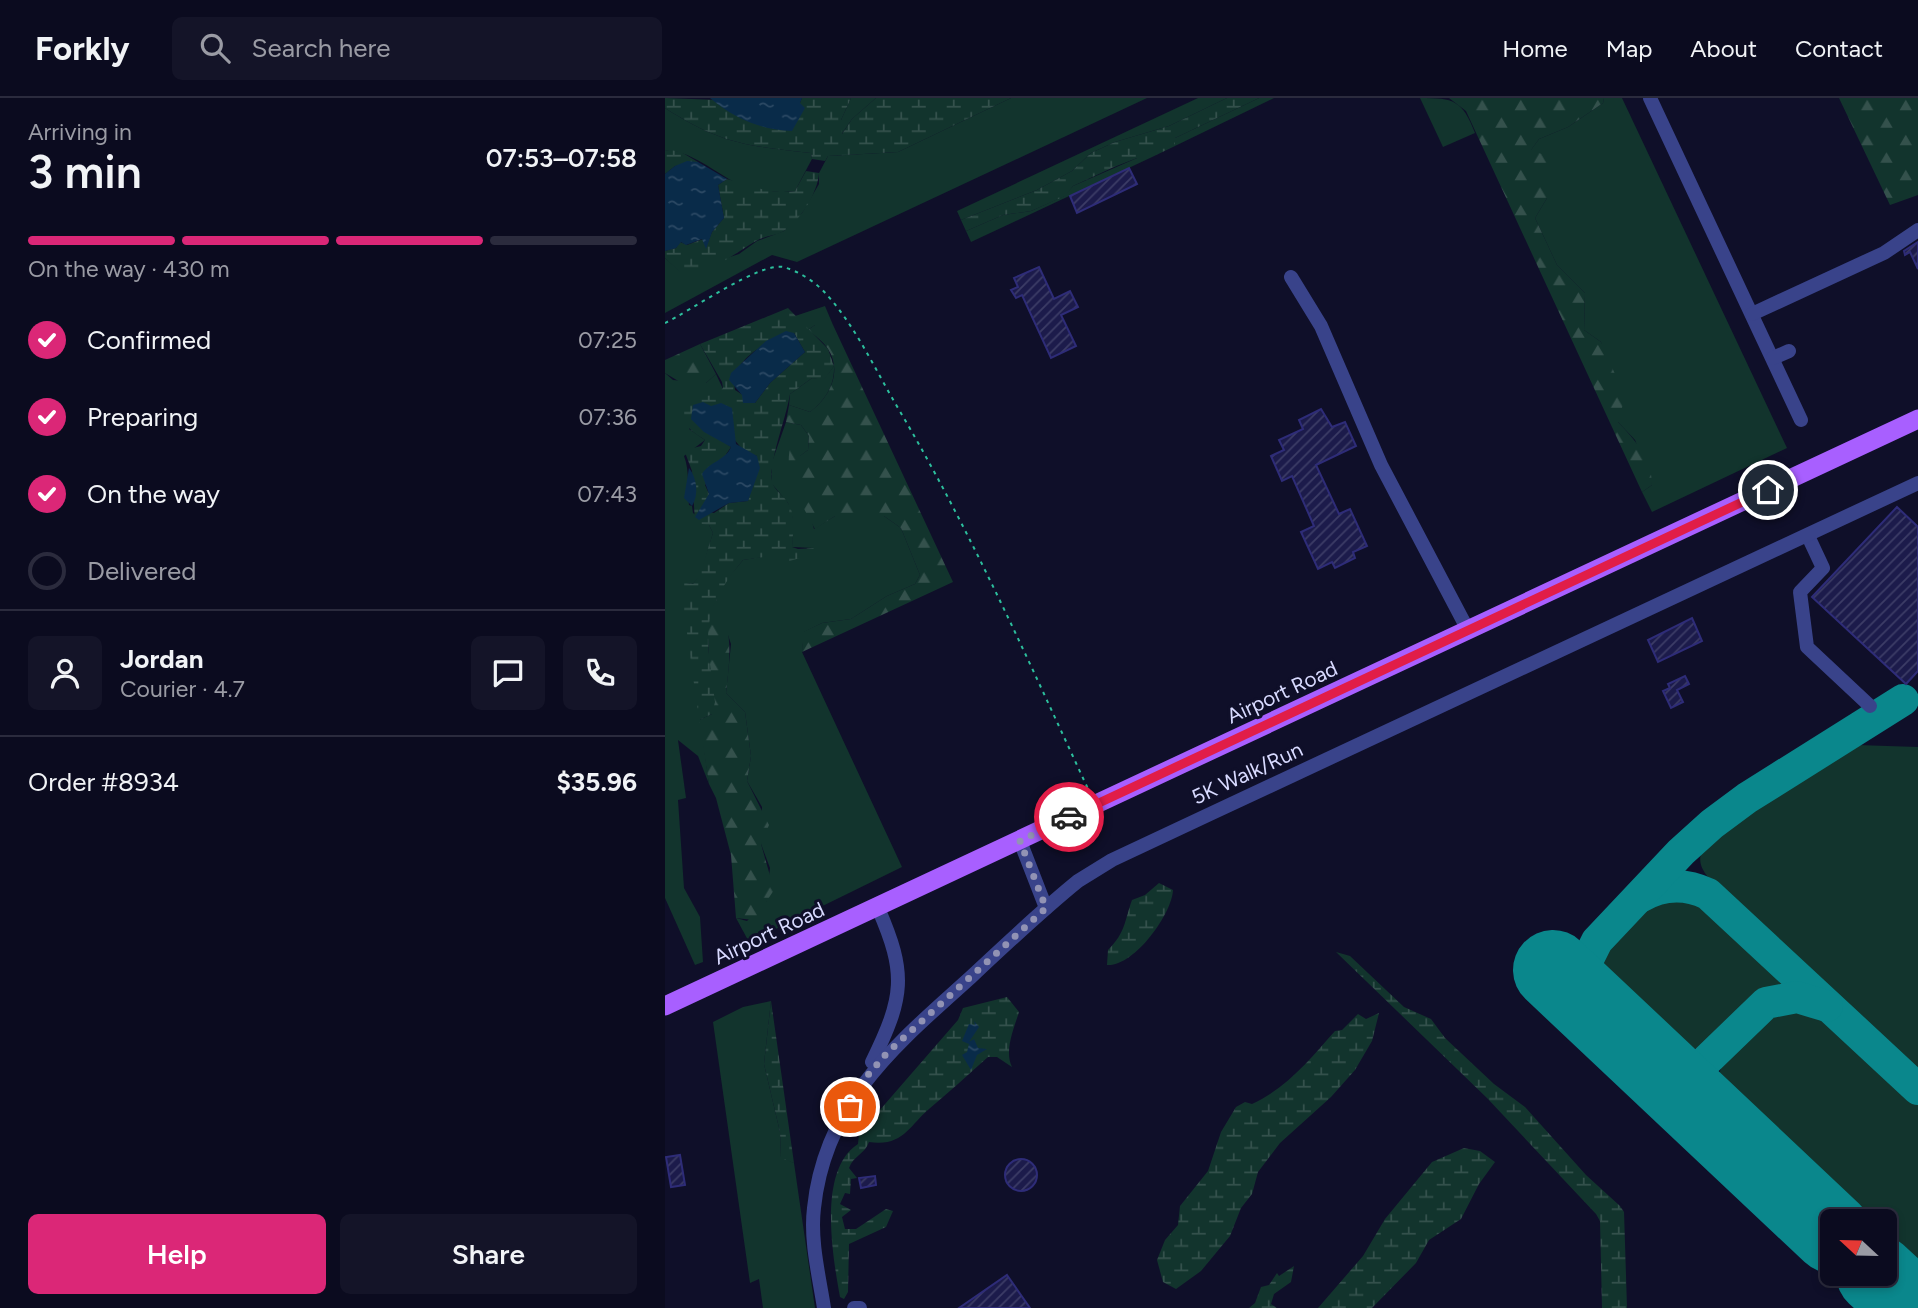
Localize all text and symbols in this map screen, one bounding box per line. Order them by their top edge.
search box [172,17,662,80]
text: Forkly [35,29,130,68]
icon: search [196,29,234,67]
text: Search here [252,32,390,64]
text: Home [1502,34,1568,63]
text: Map [1606,34,1652,63]
text: About [1690,34,1757,63]
text: Contact [1795,34,1883,63]
text: Arriving in [28,118,132,146]
text: 07:53–07:58 [486,142,637,174]
text: 3 min [28,144,142,200]
text: On the way · 430 m [28,255,230,283]
icon: check [28,321,66,359]
text: Confirmed [87,324,211,356]
text: 07:25 [578,326,637,354]
icon: check [28,398,66,436]
text: Preparing [87,401,198,433]
text: 07:36 [579,403,637,431]
pin [1738,460,1798,520]
icon: home [1749,471,1787,509]
icon: check [28,475,66,513]
text: On the way [87,478,220,510]
text: 07:43 [577,480,637,508]
text: Delivered [87,555,196,587]
button: person [28,636,102,710]
button: chat [471,636,545,710]
button: phone [563,636,637,710]
text: Jordan [120,643,203,675]
street label: Airport Road [1223,655,1341,729]
text: Courier · 4.7 [120,675,245,703]
street label: 5K Walk/Run [1187,736,1307,810]
text: Order #8934 [28,766,179,798]
text: $35.96 [556,766,637,798]
courier [1034,782,1104,852]
icon: car [1050,798,1088,836]
street label: Airport Road [710,896,828,970]
pin [820,1077,880,1137]
icon: bag [831,1088,869,1126]
north arrow [1820,1209,1897,1286]
map controls [1820,1209,1897,1286]
button: Help [28,1214,326,1294]
button: Share [340,1214,637,1294]

